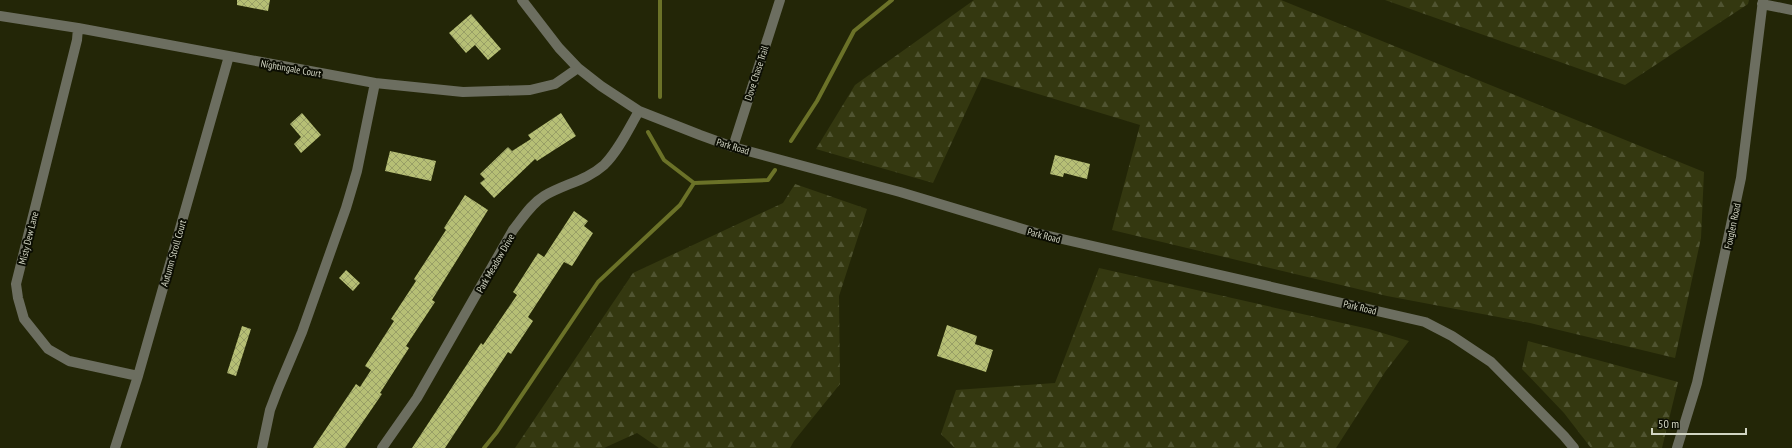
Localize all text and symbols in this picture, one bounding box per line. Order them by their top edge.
street label: Dove Chase Trail [742,43,772,102]
street label: Nightingale Court [260,57,322,80]
street label: Park Road [715,135,751,158]
street label: Foxglen Road [1721,202,1744,250]
street label: Misty Dew Lane [16,210,41,266]
street label: Autumn Stroll Court [158,218,189,288]
street label: Park Road [1026,225,1062,246]
street label: Park Meadow Drive [473,232,518,295]
street label: Park Road [1342,297,1378,318]
scale bar [1652,410,1746,436]
text: 50 m [1658,416,1679,431]

